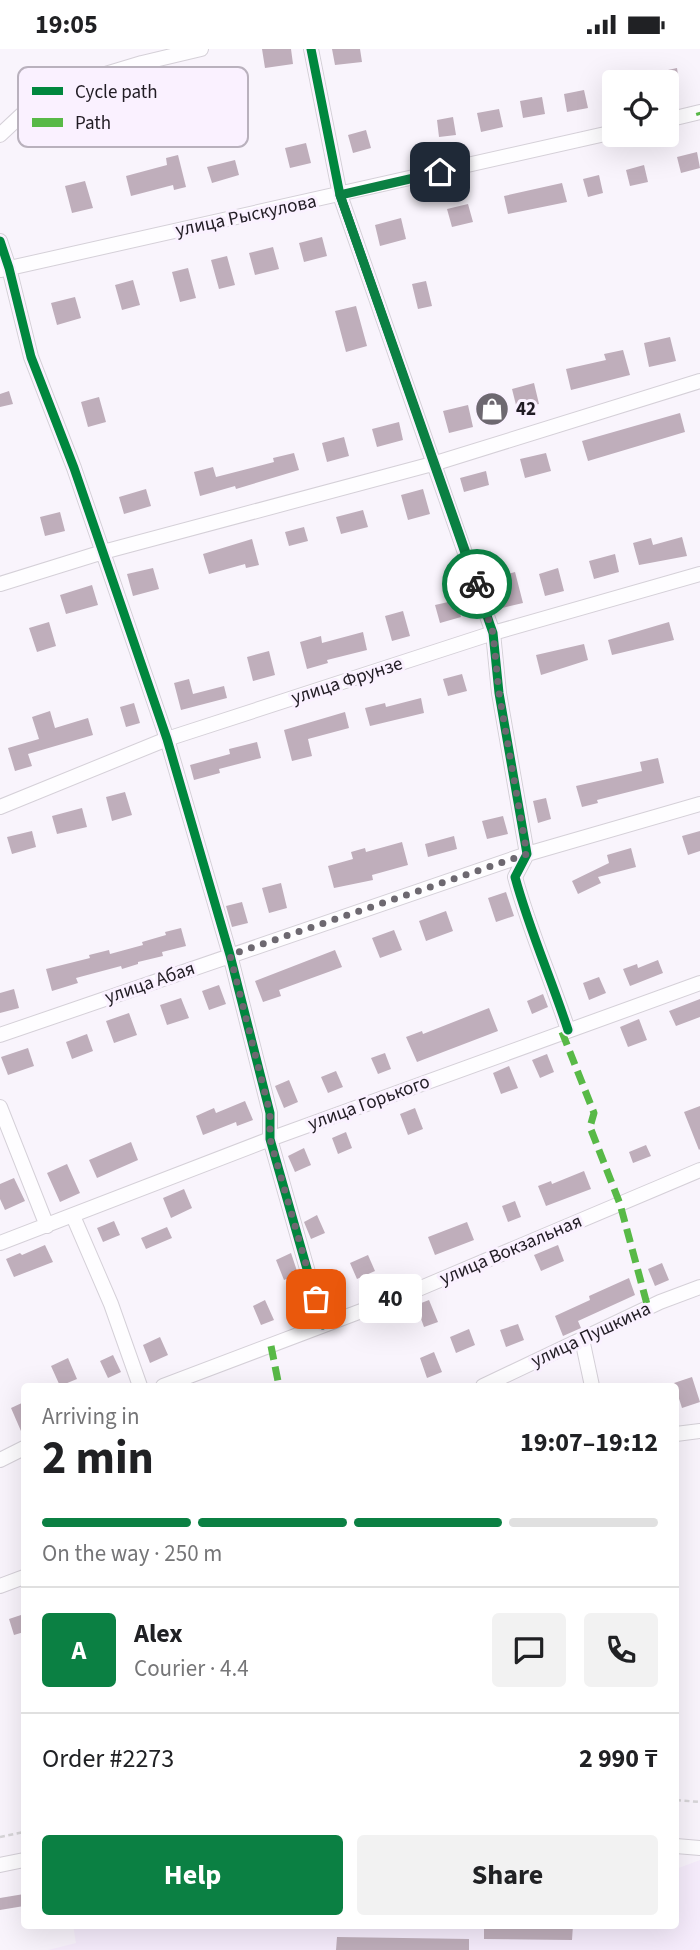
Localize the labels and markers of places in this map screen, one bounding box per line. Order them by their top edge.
pin [410,142,470,202]
shop icon: 42 [473,390,511,428]
place label: 42 [516,396,536,423]
pin [286,1269,346,1329]
callout: 40 [358,1275,421,1323]

